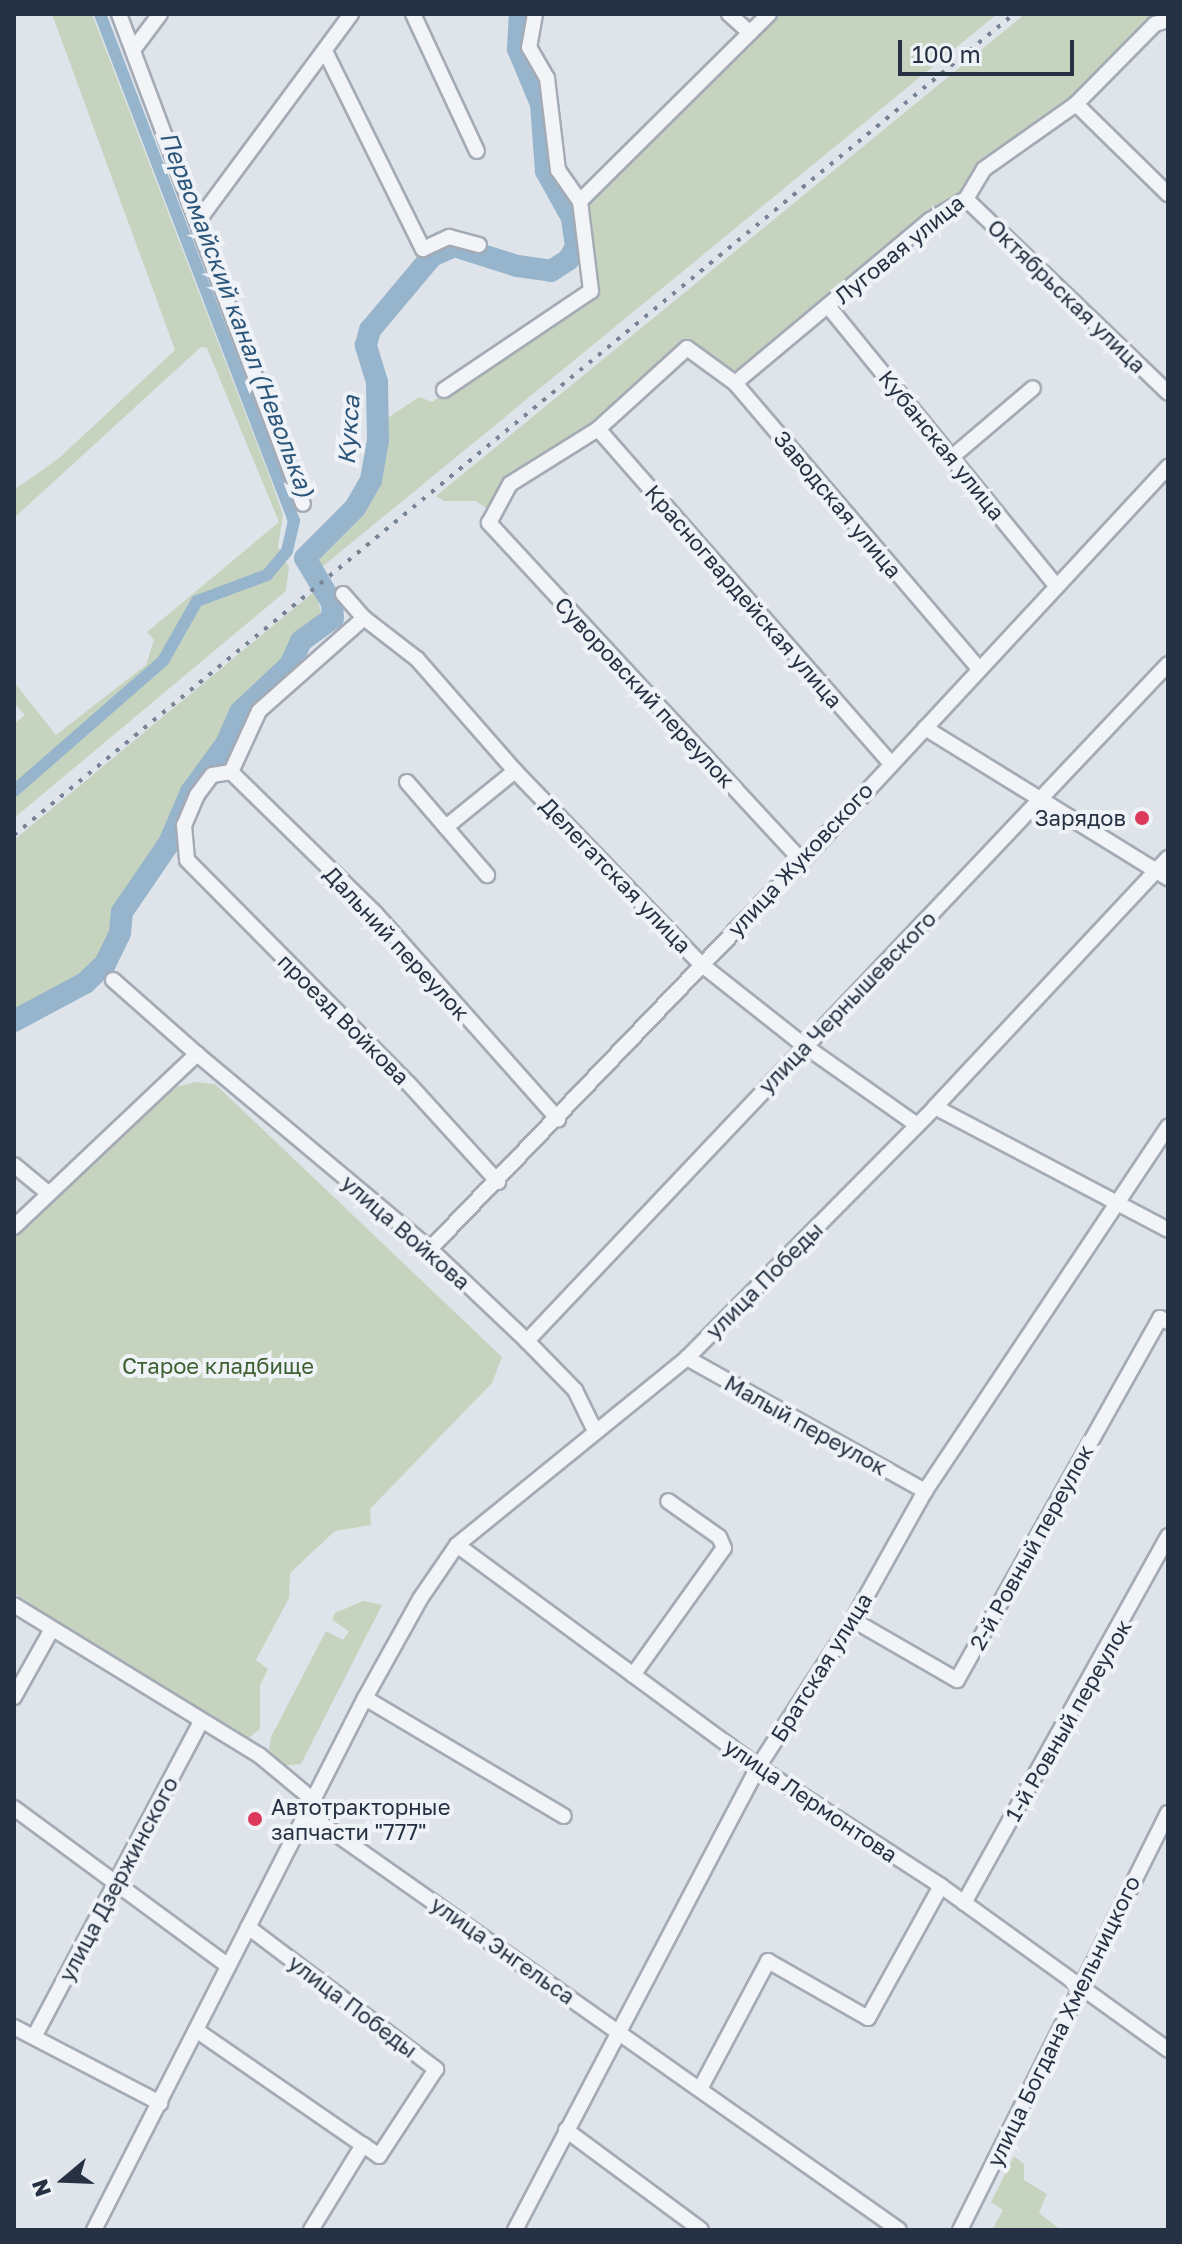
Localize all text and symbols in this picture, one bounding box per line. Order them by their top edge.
scale bar [902,24,1078,74]
text: 100 m [912,39,981,68]
water label: Первомайский канал (Неволька) [155,127,321,501]
street label: Луговая улица [829,189,969,309]
street label: Октябрьская улица [982,214,1152,378]
street label: Кубанская улица [873,365,1011,525]
water label: Кукса [331,394,365,466]
street label: Заводская улица [769,425,907,583]
street label: Красногвардейская улица [640,479,848,713]
street label: Суворовский переулок [550,591,740,793]
street label: улица Жуковского [722,777,878,941]
street label: Делегатская улица [535,792,697,958]
place label: Зарядов [1034,805,1126,831]
marker: Зарядов [1133,809,1151,827]
street label: Дальний переулок [319,860,475,1026]
street label: улица Чернышевского [753,905,941,1099]
street label: проезд Войкова [273,948,415,1090]
street label: улица Войкова [336,1169,476,1295]
street label: улица Победы [700,1216,828,1344]
park label: Старое кладбище [122,1353,314,1379]
street label: Малый переулок [720,1369,892,1481]
street label: 2-й Ровный переулок [964,1440,1098,1654]
street label: Братская улица [765,1588,877,1746]
street label: 1-й Ровный переулок [999,1614,1137,1826]
street label: улица Лермонтова [719,1732,903,1868]
street label: улица Дзержинского [53,1772,183,1986]
place label: Автотракторные запчасти "777" [271,1793,450,1844]
marker: Автотракторные запчасти "777" [246,1810,264,1828]
street label: улица Богдана Хмельницкого [981,1871,1145,2171]
street label: улица Энгельса [426,1890,580,2010]
street label: улица Победы [283,1949,423,2063]
north arrow [24,2140,104,2220]
text: N [25,2176,56,2200]

